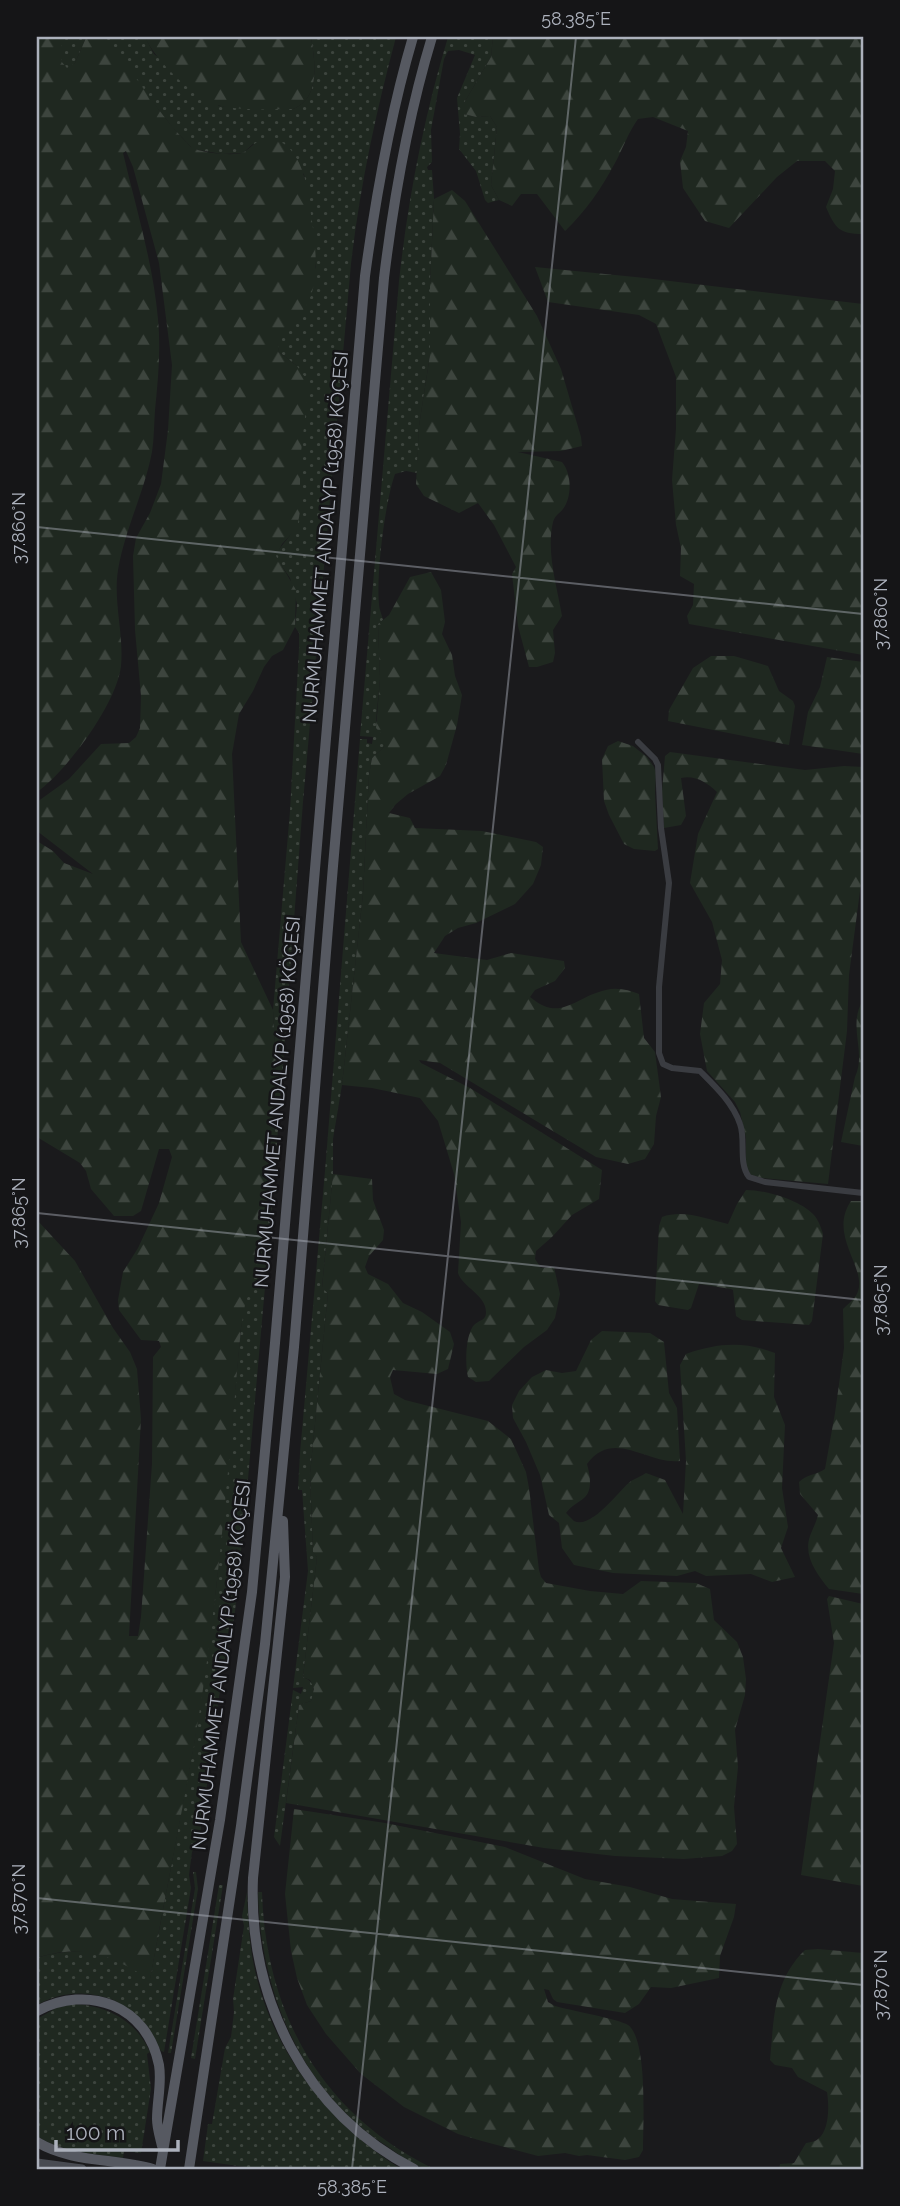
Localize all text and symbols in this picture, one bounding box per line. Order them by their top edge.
text: 58.385°E [541,8,611,29]
street label: NURMUHAMMET ANDALYP (1958) KÖÇESI [298,350,352,724]
text: 37.860°N [8,492,29,564]
text: 37.860°N [870,578,891,650]
street label: NURMUHAMMET ANDALYP (1958) KÖÇESI [250,915,304,1289]
text: 37.865°N [8,1177,29,1249]
text: 37.865°N [870,1264,891,1336]
street label: NURMUHAMMET ANDALYP (1958) KÖÇESI [187,1479,255,1851]
text: 37.870°N [8,1864,29,1934]
text: 37.870°N [870,1950,891,2020]
scale bar [56,2108,178,2152]
text: 100 m [66,2120,125,2145]
text: 58.385°E [317,2176,387,2197]

